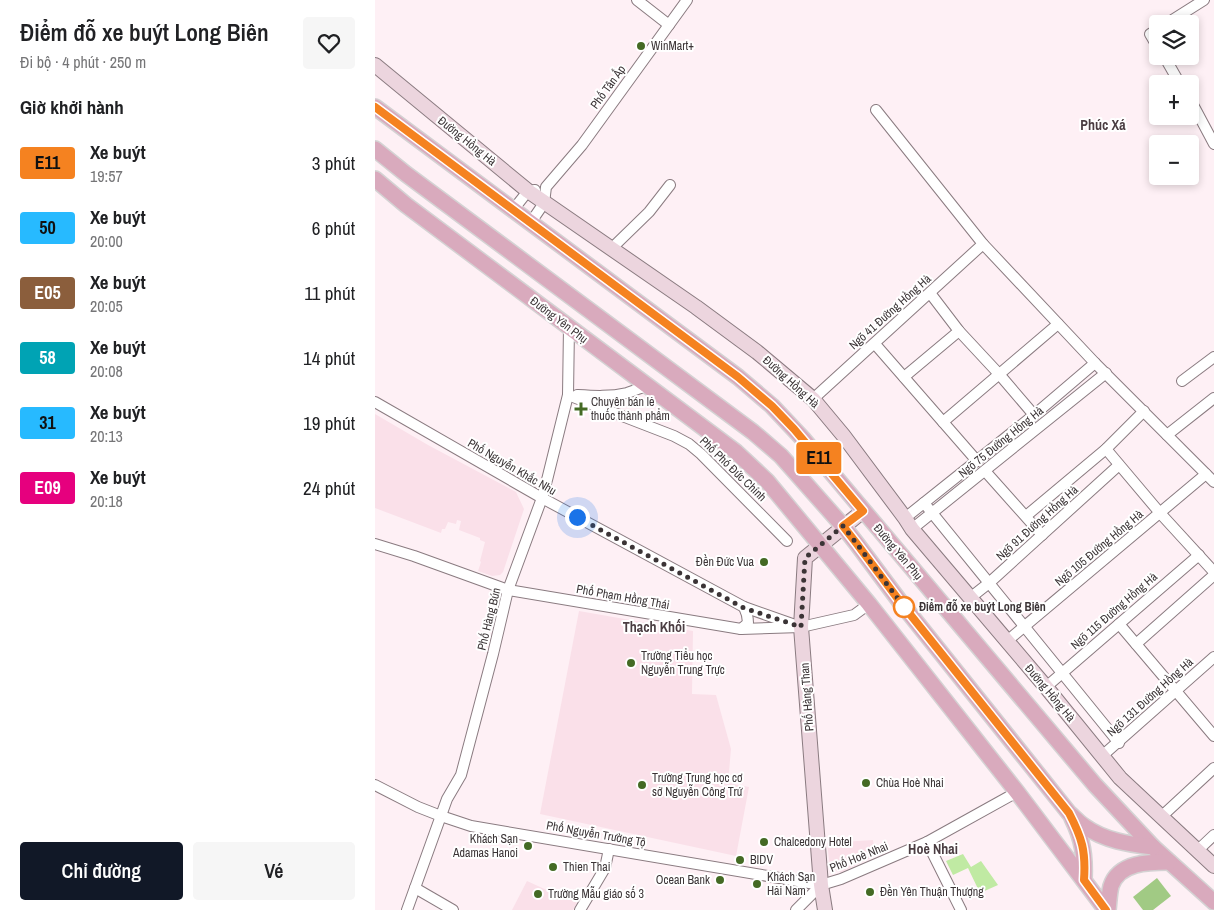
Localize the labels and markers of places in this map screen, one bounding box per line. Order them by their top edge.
place label: WinMart+ [651,38,694,54]
marker: WinMart+ [635,40,647,52]
place label: Chuyên bán lẻ thuốc thành phẩm [591,394,670,424]
marker: Chuyên bán lẻ thuốc thành phẩm [575,403,587,415]
place label: Đền Đức Vua [696,554,755,570]
marker: Đền Đức Vua [758,556,770,568]
marker: Điểm đỗ xe buýt Long Biên [893,596,915,618]
place label: Điểm đỗ xe buýt Long Biên [919,599,1046,615]
place label: Trường Tiểu học Nguyễn Trung Trực [641,648,725,678]
marker: Trường Tiểu học Nguyễn Trung Trực [625,657,637,669]
place label: Trường Trung học cơ sở Nguyễn Công Trứ [652,770,743,800]
place label: Chùa Hoè Nhai [876,775,944,791]
marker: Chùa Hoè Nhai [860,777,872,789]
marker: Trường Trung học cơ sở Nguyễn Công Trứ [636,779,648,791]
place label: Khách Sạn Adamas Hanoi [452,831,518,861]
place label: Chalcedony Hotel [774,834,852,850]
marker: Chalcedony Hotel [758,836,770,848]
marker: Khách Sạn Adamas Hanoi [522,840,534,852]
place label: BIDV [750,852,773,868]
marker: BIDV [734,854,746,866]
place label: Thien Thai [563,859,610,875]
marker: Thien Thai [547,861,559,873]
place label: Khách Sạn Hải Nam [767,869,815,899]
place label: Ocean Bank [656,872,710,888]
marker: Ocean Bank [714,874,726,886]
marker: Khách Sạn Hải Nam [751,878,763,890]
place label: Đền Yên Thuận Thượng [880,884,984,900]
place label: Trường Mẫu giáo số 3 [548,886,644,902]
marker: Đền Yên Thuận Thượng [864,886,876,898]
marker: Trường Mẫu giáo số 3 [532,888,544,900]

